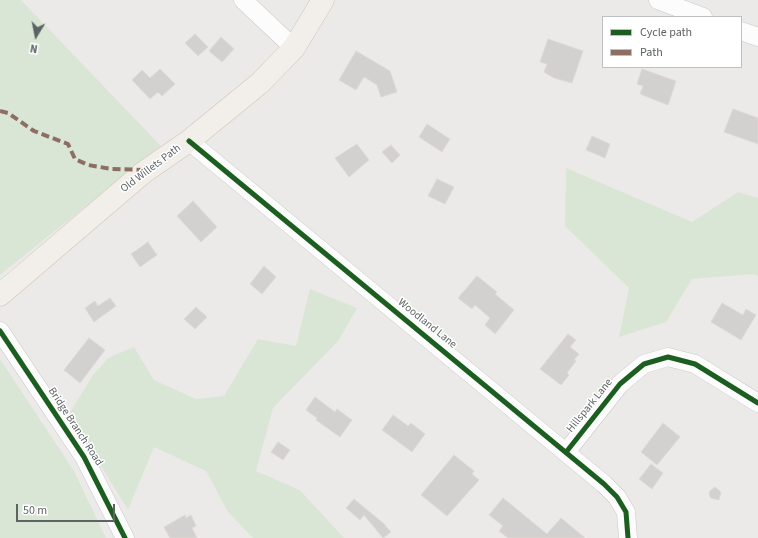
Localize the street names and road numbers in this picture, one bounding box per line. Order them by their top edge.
street label: Old Willets Path [118,142,184,196]
street label: Woodland Lane [395,296,459,352]
street label: Hillspark Lane [564,376,616,436]
street label: Bridge Branch Road [45,385,105,469]

